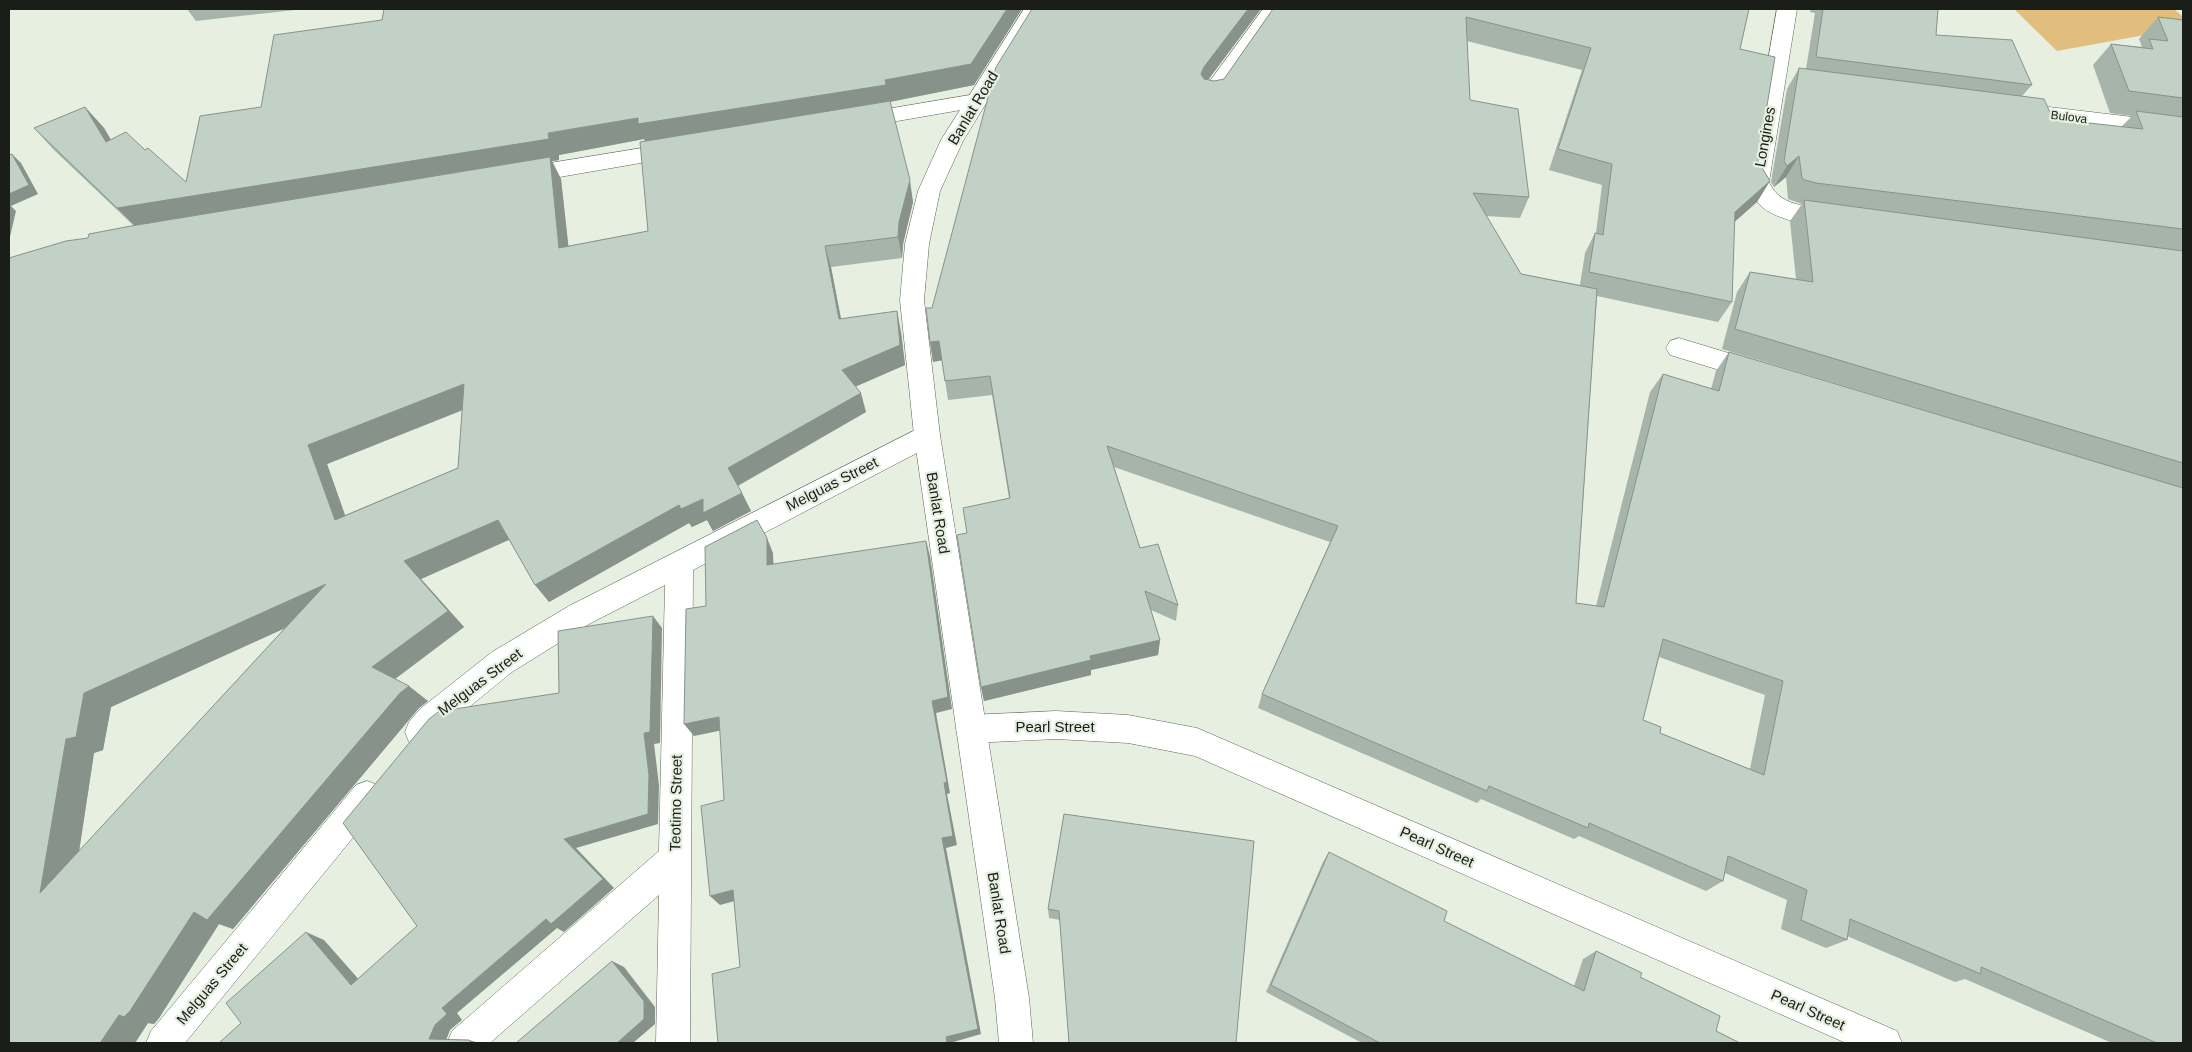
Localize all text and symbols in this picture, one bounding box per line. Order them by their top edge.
street label: Banlat Road [944,68,1001,148]
street label: Longines [1751,105,1778,168]
street label: Bulova [2050,108,2088,126]
street label: Melguas Street [783,453,881,514]
street label: Banlat Road [924,471,953,555]
street label: Melguas Street [434,644,526,719]
street label: Pearl Street [1015,718,1095,735]
street label: Teotimo Street [666,754,685,851]
street label: Pearl Street [1398,823,1478,871]
street label: Banlat Road [985,871,1014,955]
street label: Melguas Street [173,939,251,1028]
street label: Pearl Street [1769,986,1849,1034]

